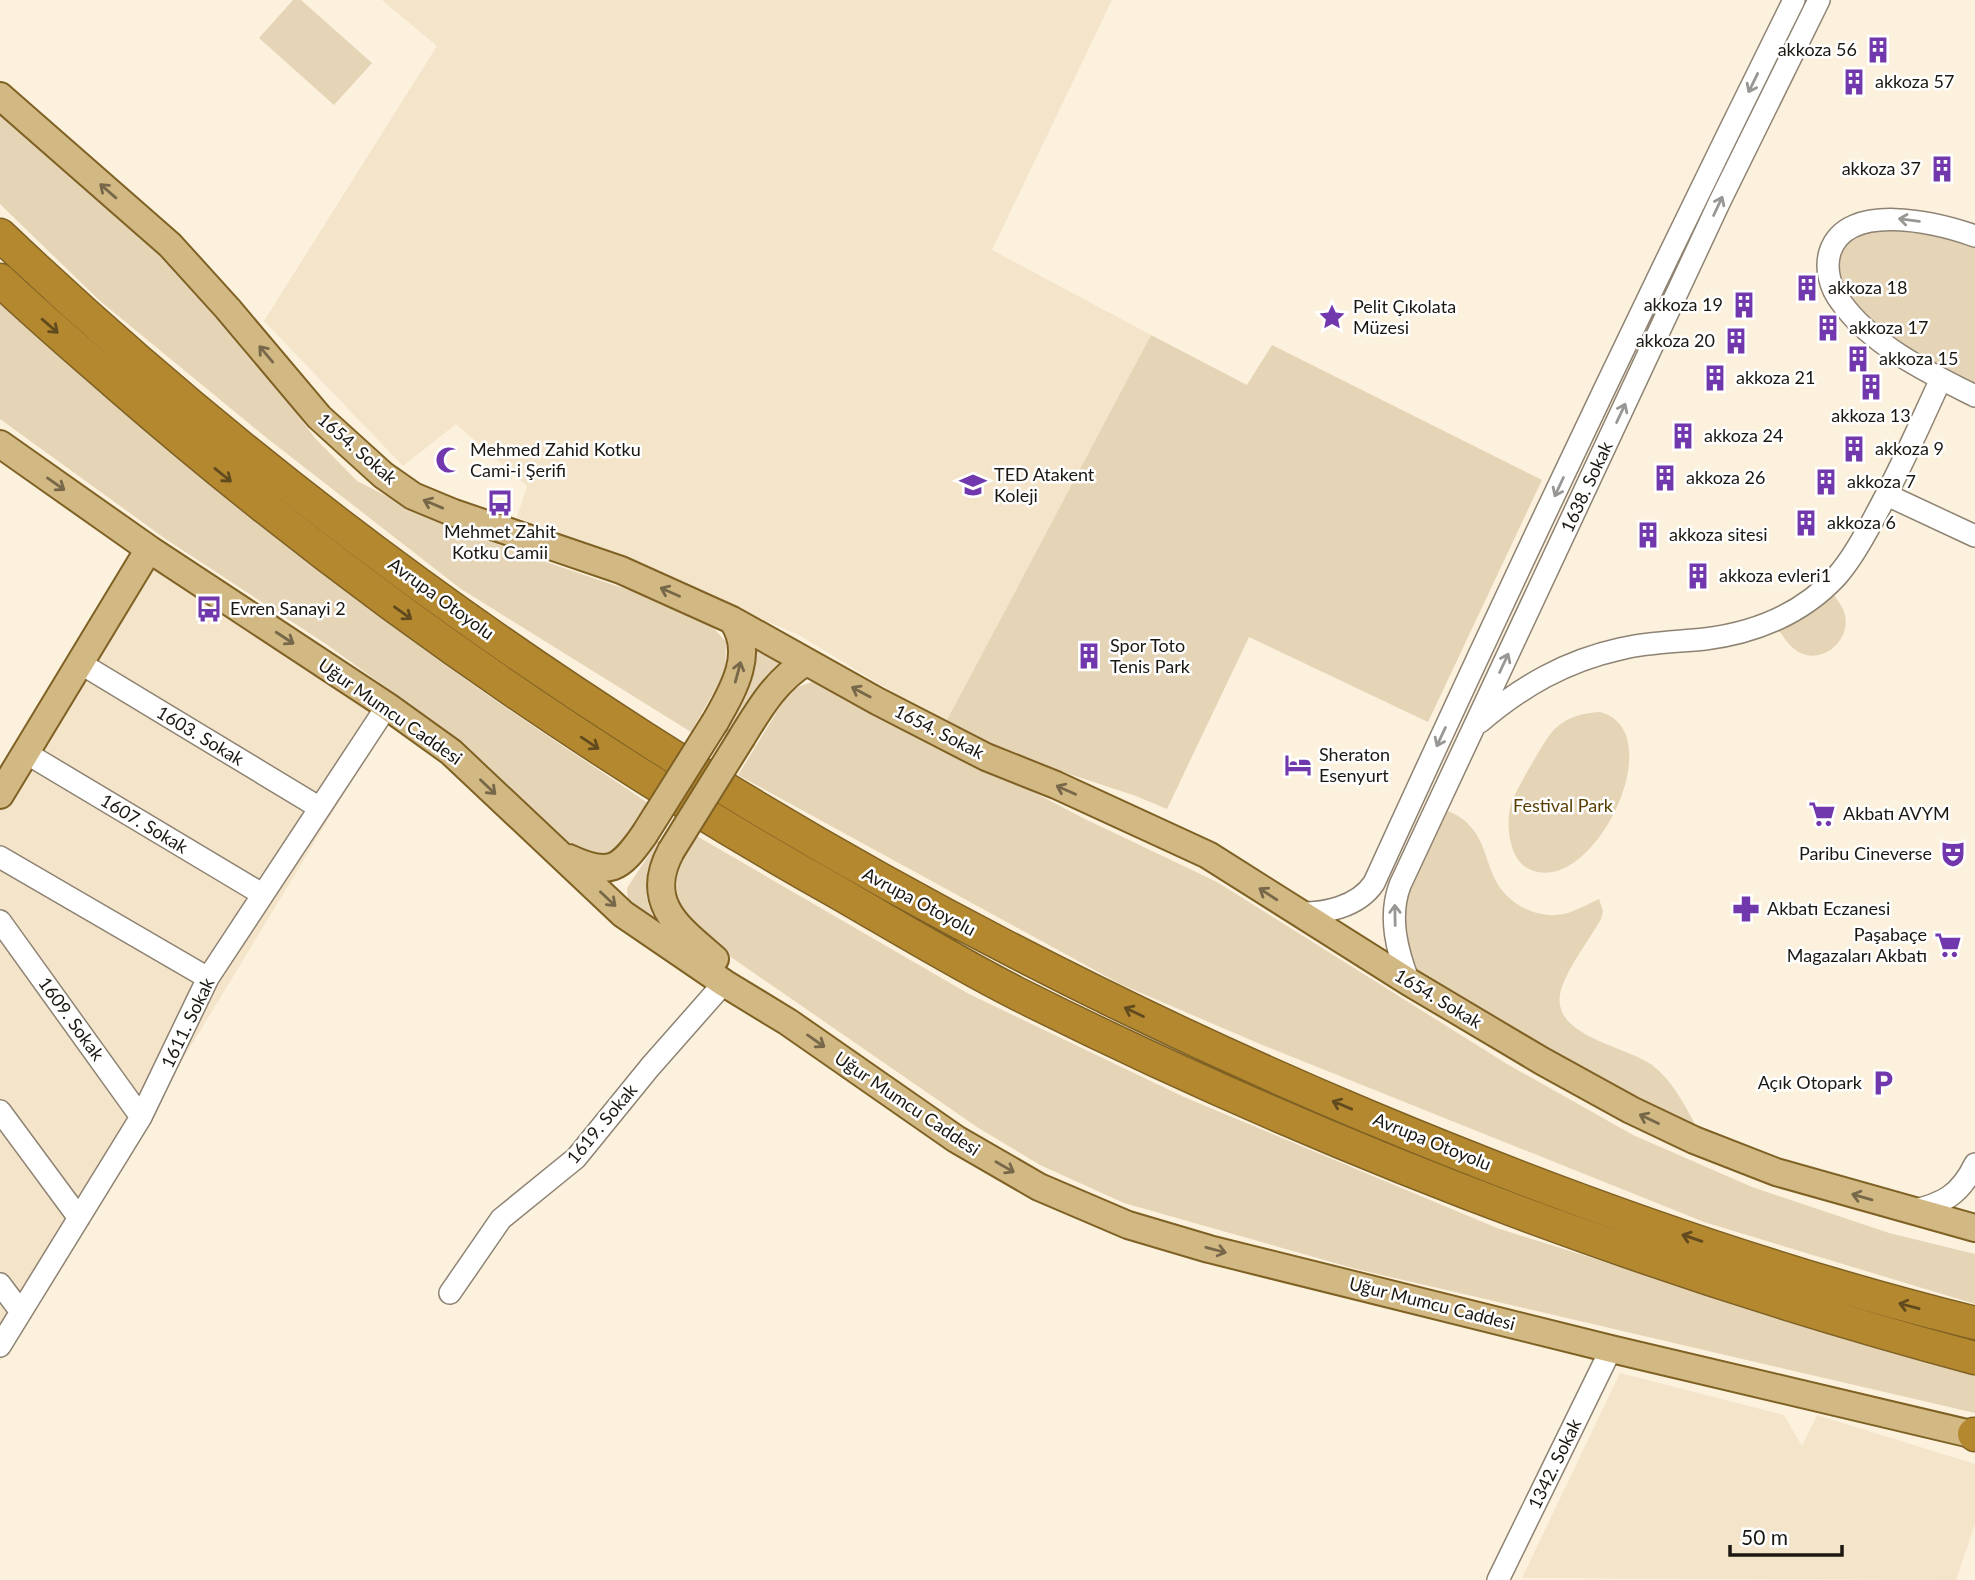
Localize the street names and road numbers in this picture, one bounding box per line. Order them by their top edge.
street label: 1654. Sokak [314,408,402,489]
street label: 1638. Sokak [1555,437,1617,536]
street label: Avrupa Otoyolu [384,552,499,644]
street label: Uğur Mumcu Caddesi [314,653,467,769]
street label: 1654. Sokak [891,699,989,763]
street label: 1603. Sokak [153,701,249,770]
street label: 1607. Sokak [97,789,193,858]
street label: Avrupa Otoyolu [859,862,980,940]
street label: 1654. Sokak [1391,964,1487,1033]
street label: 1609. Sokak [34,972,110,1065]
street label: 1611. Sokak [156,973,219,1071]
street label: Uğur Mumcu Caddesi [831,1046,984,1160]
street label: 1619. Sokak [561,1078,642,1168]
street label: Avrupa Otoyolu [1370,1107,1495,1175]
street label: Uğur Mumcu Caddesi [1347,1272,1518,1334]
street label: 1342. Sokak [1523,1414,1586,1512]

